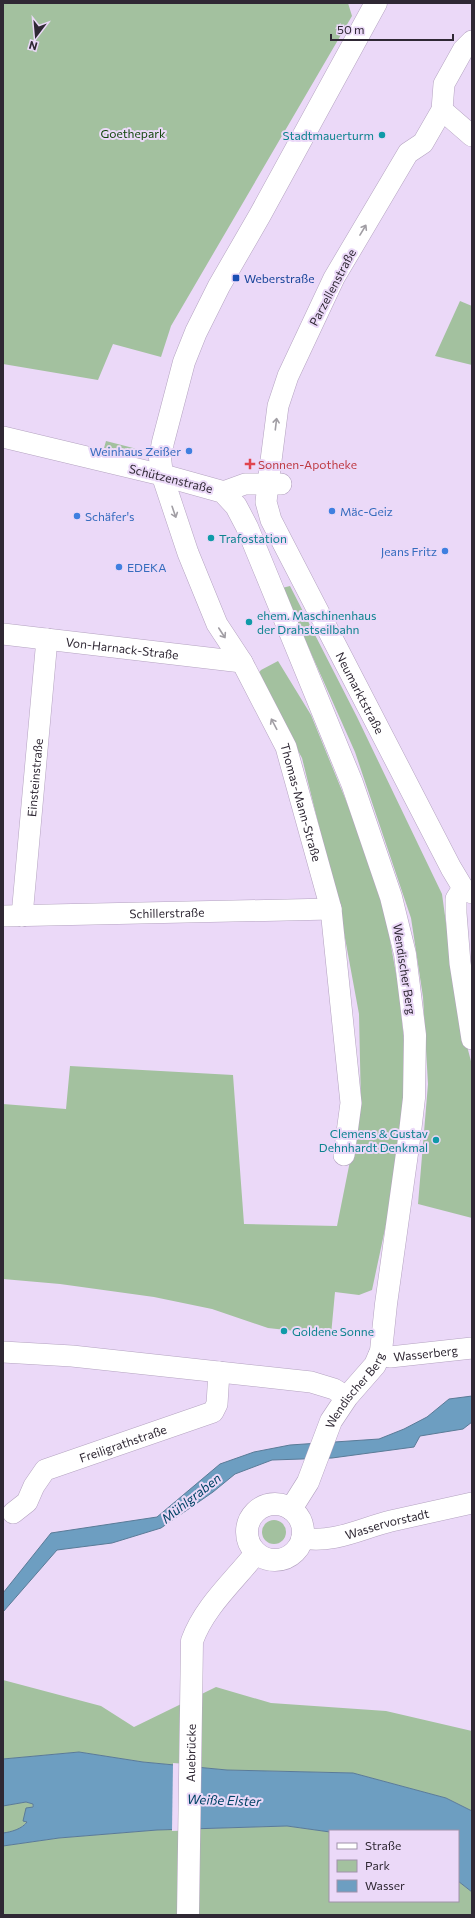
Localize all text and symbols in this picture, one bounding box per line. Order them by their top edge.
north arrow [16,16,56,56]
scale bar [331,16,453,42]
text: 50 m [337,22,365,36]
text: N [27,39,39,53]
park label: Goethepark [100,126,166,140]
place label: Stadtmauerturm [283,128,374,142]
marker: Stadtmauerturm [377,130,387,140]
one-way arrow [360,224,368,236]
street label: Parzellenstraße [306,246,358,328]
place label: Weberstraße [244,271,315,285]
marker: Weberstraße [231,273,241,283]
one-way arrow [272,418,280,431]
place label: Weinhaus Zeißer [90,444,181,458]
marker: Weinhaus Zeißer [184,446,194,456]
place label: Sonnen-Apotheke [258,457,357,471]
marker: Sonnen-Apotheke [245,459,255,469]
street label: Schützenstraße [128,461,214,495]
place label: Mäc-Geiz [340,504,393,518]
one-way arrow [171,506,178,519]
marker: Mäc-Geiz [327,506,337,516]
place label: Schäfer's [85,509,135,523]
marker: Schäfer's [72,511,82,521]
place label: Trafostation [219,531,287,545]
marker: Trafostation [206,533,216,543]
place label: Jeans Fritz [381,544,437,559]
marker: Jeans Fritz [440,546,450,556]
place label: EDEKA [127,560,166,574]
marker: EDEKA [114,562,124,572]
place label: ehem. Maschinenhaus der Drahstseilbahn [257,608,377,636]
marker: ehem. Maschinenhaus der Drahstseilbahn [244,617,254,627]
one-way arrow [218,627,227,638]
street label: Von-Harnack-Straße [65,634,179,662]
street label: Neumarktstraße [333,650,387,736]
one-way arrow [270,719,278,731]
street label: Einsteinstraße [24,738,45,817]
street label: Thomas-Mann-Straße [278,742,324,863]
street label: Schillerstraße [129,905,205,920]
street label: Wendischer Berg [391,923,419,1016]
place label: Clemens & Gustav Dehnhardt Denkmal [319,1126,428,1154]
marker: Clemens & Gustav Dehnhardt Denkmal [431,1135,441,1145]
place label: Goldene Sonne [292,1324,374,1338]
marker: Goldene Sonne [279,1326,289,1336]
street label: Wasserberg [393,1343,459,1364]
street label: Wendischer Berg [322,1349,387,1430]
street label: Freiligrathstraße [77,1422,168,1465]
water label: Mühlgraben [158,1470,224,1526]
street label: Wasservorstadt [343,1506,430,1542]
street label: Auebrücke [183,1724,198,1782]
water label: Weiße Elster [187,1791,262,1809]
legend [329,1830,459,1902]
text: Straße [365,1838,401,1852]
text: Park [365,1858,391,1872]
text: Wasser [365,1878,405,1892]

